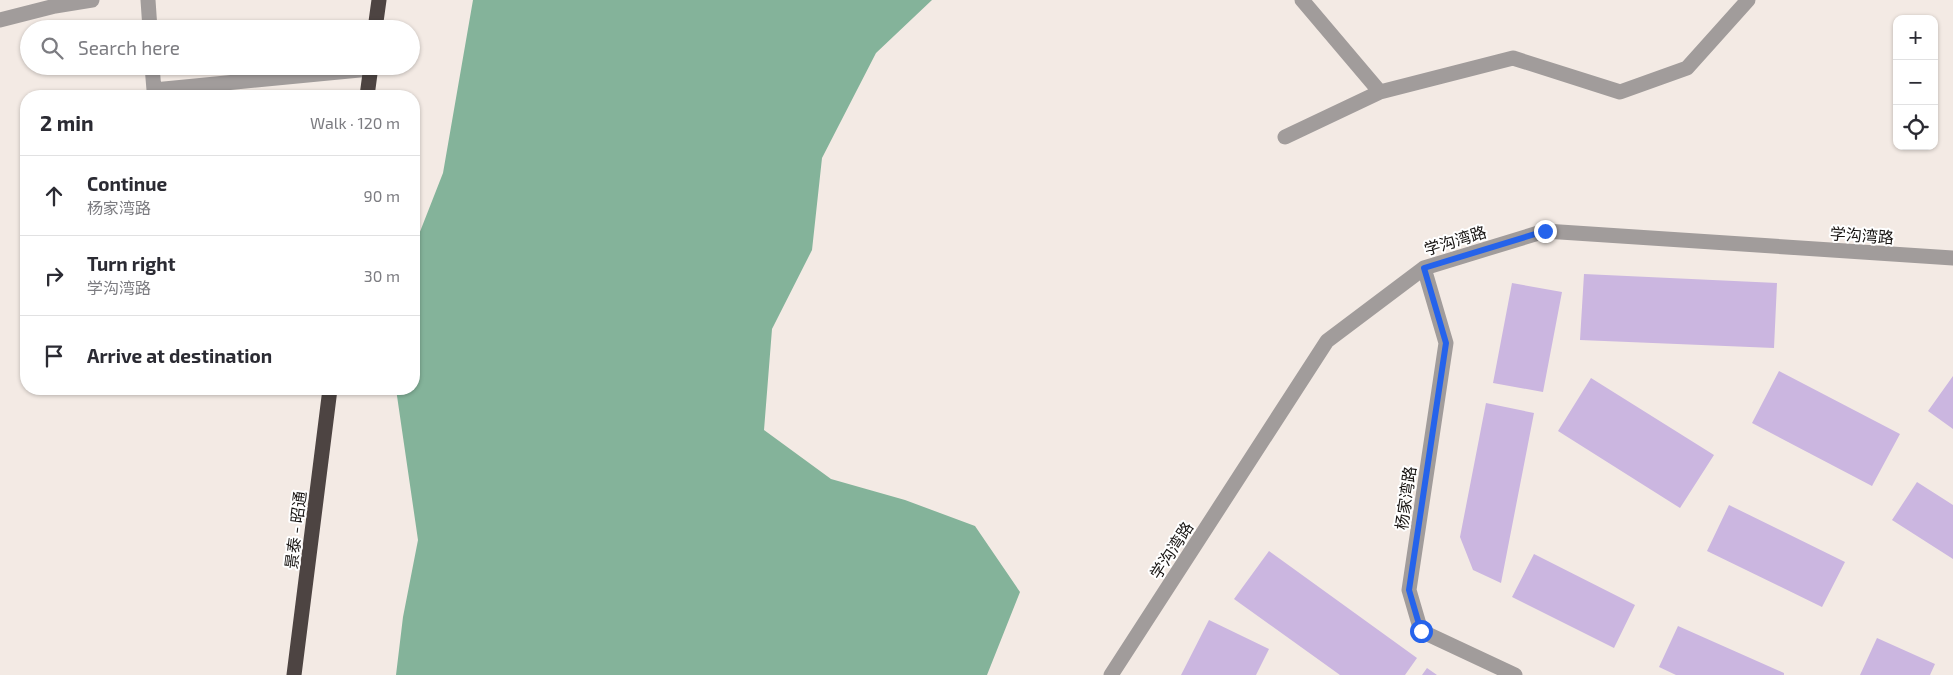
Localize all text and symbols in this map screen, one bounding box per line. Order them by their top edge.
map controls [1893,15,1938,150]
button: + [1893,15,1938,60]
search box [20,20,420,75]
icon: search [38,34,66,62]
text: Search here [78,36,180,59]
button: − [1893,60,1938,105]
button: locate [1893,105,1938,150]
text: 2 min [40,110,94,135]
text: Walk · 120 m [310,113,400,132]
text: Continue [87,172,167,195]
icon: ahead [40,182,68,210]
text: 90 m [364,186,400,205]
text: 杨家湾路 [87,198,151,217]
route end [1534,220,1557,243]
street label: 学沟湾路 [1422,222,1488,258]
street label: 学沟湾路 [1829,223,1895,247]
text: Turn right [87,252,175,275]
icon: right [40,262,68,290]
text: 30 m [364,266,400,285]
text: 学沟湾路 [87,278,151,297]
icon: arrive [40,342,68,370]
text: Arrive at destination [87,344,272,367]
street label: 杨家湾路 [1391,465,1419,531]
street label: 景泰 - 昭通 [281,490,309,570]
street label: 学沟湾路 [1146,518,1196,582]
route start [1410,620,1433,643]

